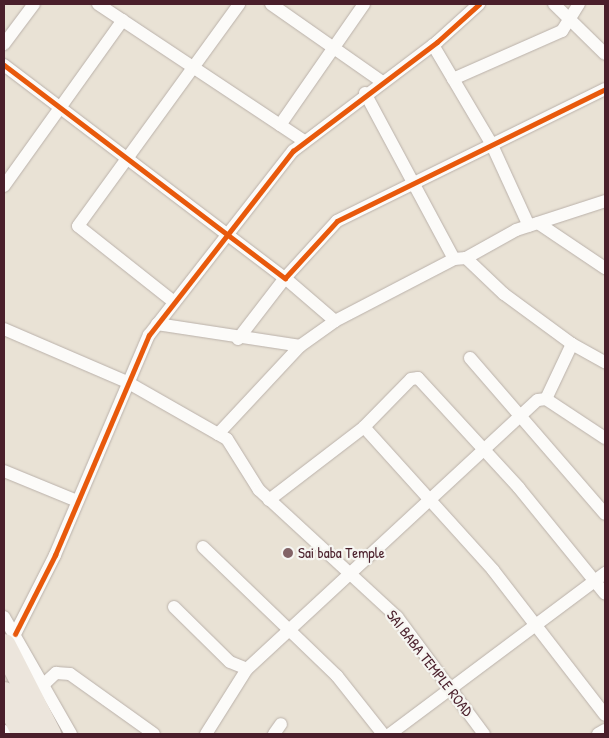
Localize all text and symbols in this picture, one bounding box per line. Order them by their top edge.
place label: Sai baba Temple [298,544,385,562]
marker: Sai baba Temple [282,547,294,559]
street label: SAI BABA TEMPLE ROAD [383,606,477,720]

